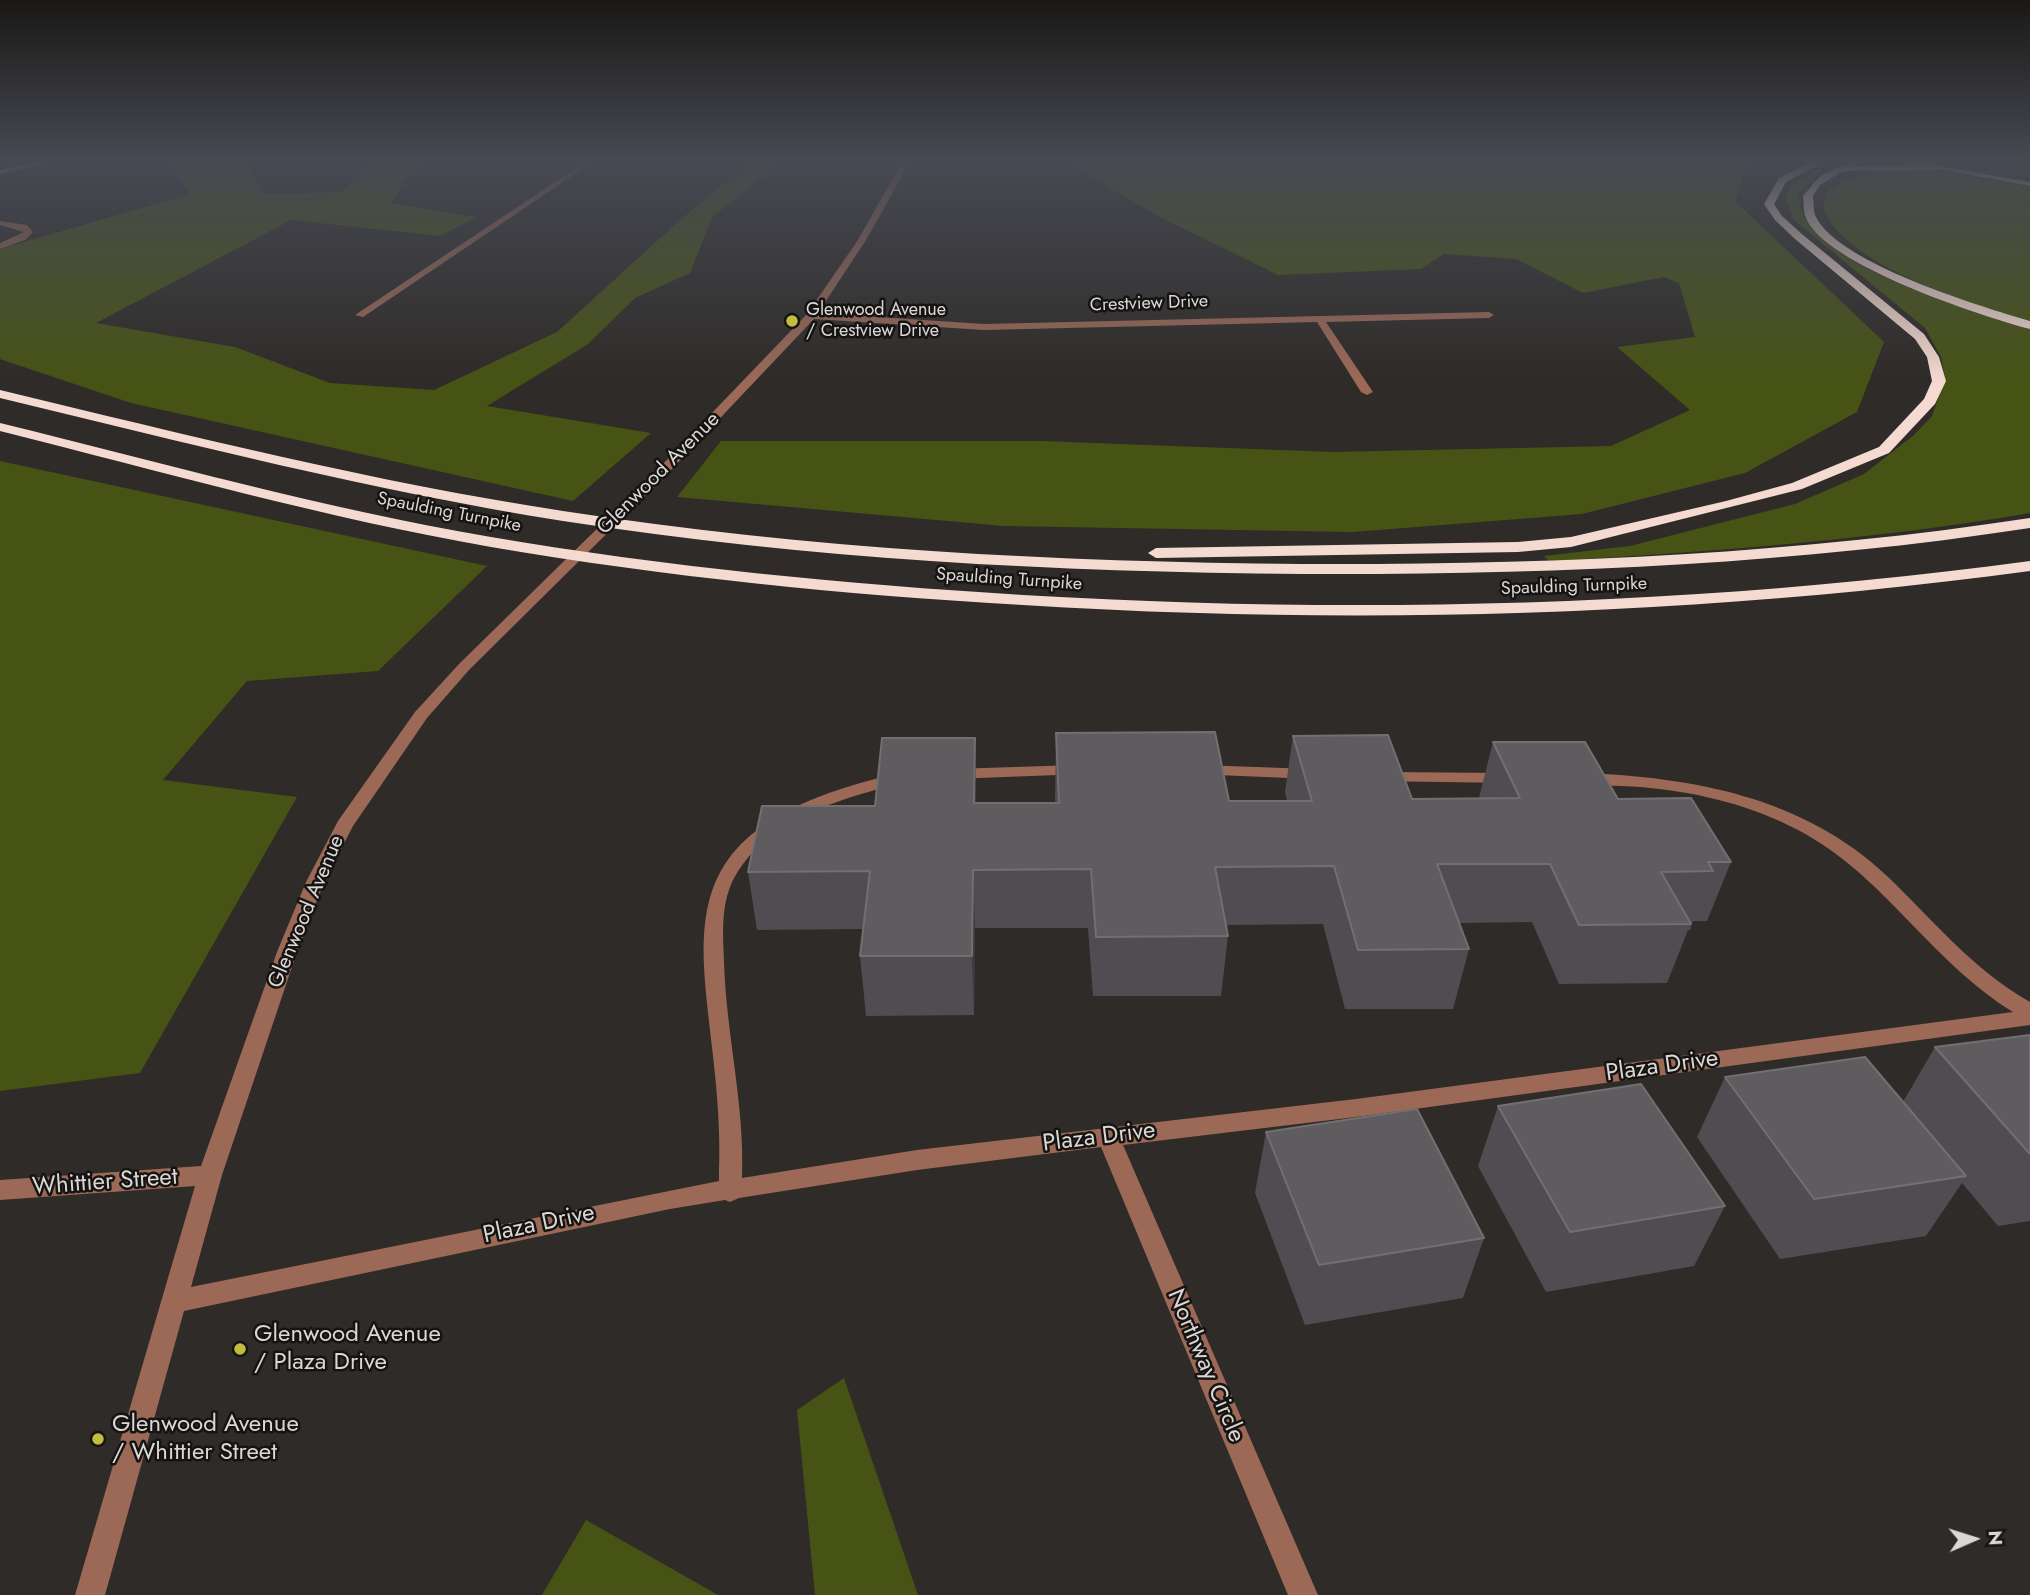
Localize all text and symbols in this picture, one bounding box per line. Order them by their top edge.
street label: Crestview Drive [1089,291,1209,317]
place label: Glenwood Avenue / Crestview Drive [806,300,946,342]
marker: Glenwood Avenue / Crestview Drive [784,313,800,329]
street label: Glenwood Avenue [592,407,726,541]
street label: Spaulding Turnpike [375,488,523,538]
street label: Spaulding Turnpike [935,564,1083,596]
street label: Spaulding Turnpike [1501,574,1647,600]
street label: Glenwood Avenue [263,832,351,992]
street label: Plaza Drive [1604,1045,1720,1089]
street label: Plaza Drive [1041,1117,1157,1159]
street label: Whittier Street [31,1164,179,1202]
street label: Plaza Drive [481,1199,597,1251]
street label: Northway Circle [1160,1285,1250,1447]
place label: Glenwood Avenue / Plaza Drive [254,1321,441,1377]
marker: Glenwood Avenue / Plaza Drive [232,1341,248,1357]
place label: Glenwood Avenue / Whittier Street [112,1411,299,1467]
marker: Glenwood Avenue / Whittier Street [90,1431,106,1447]
north arrow [1939,1504,2009,1574]
text: N [1982,1530,2009,1546]

